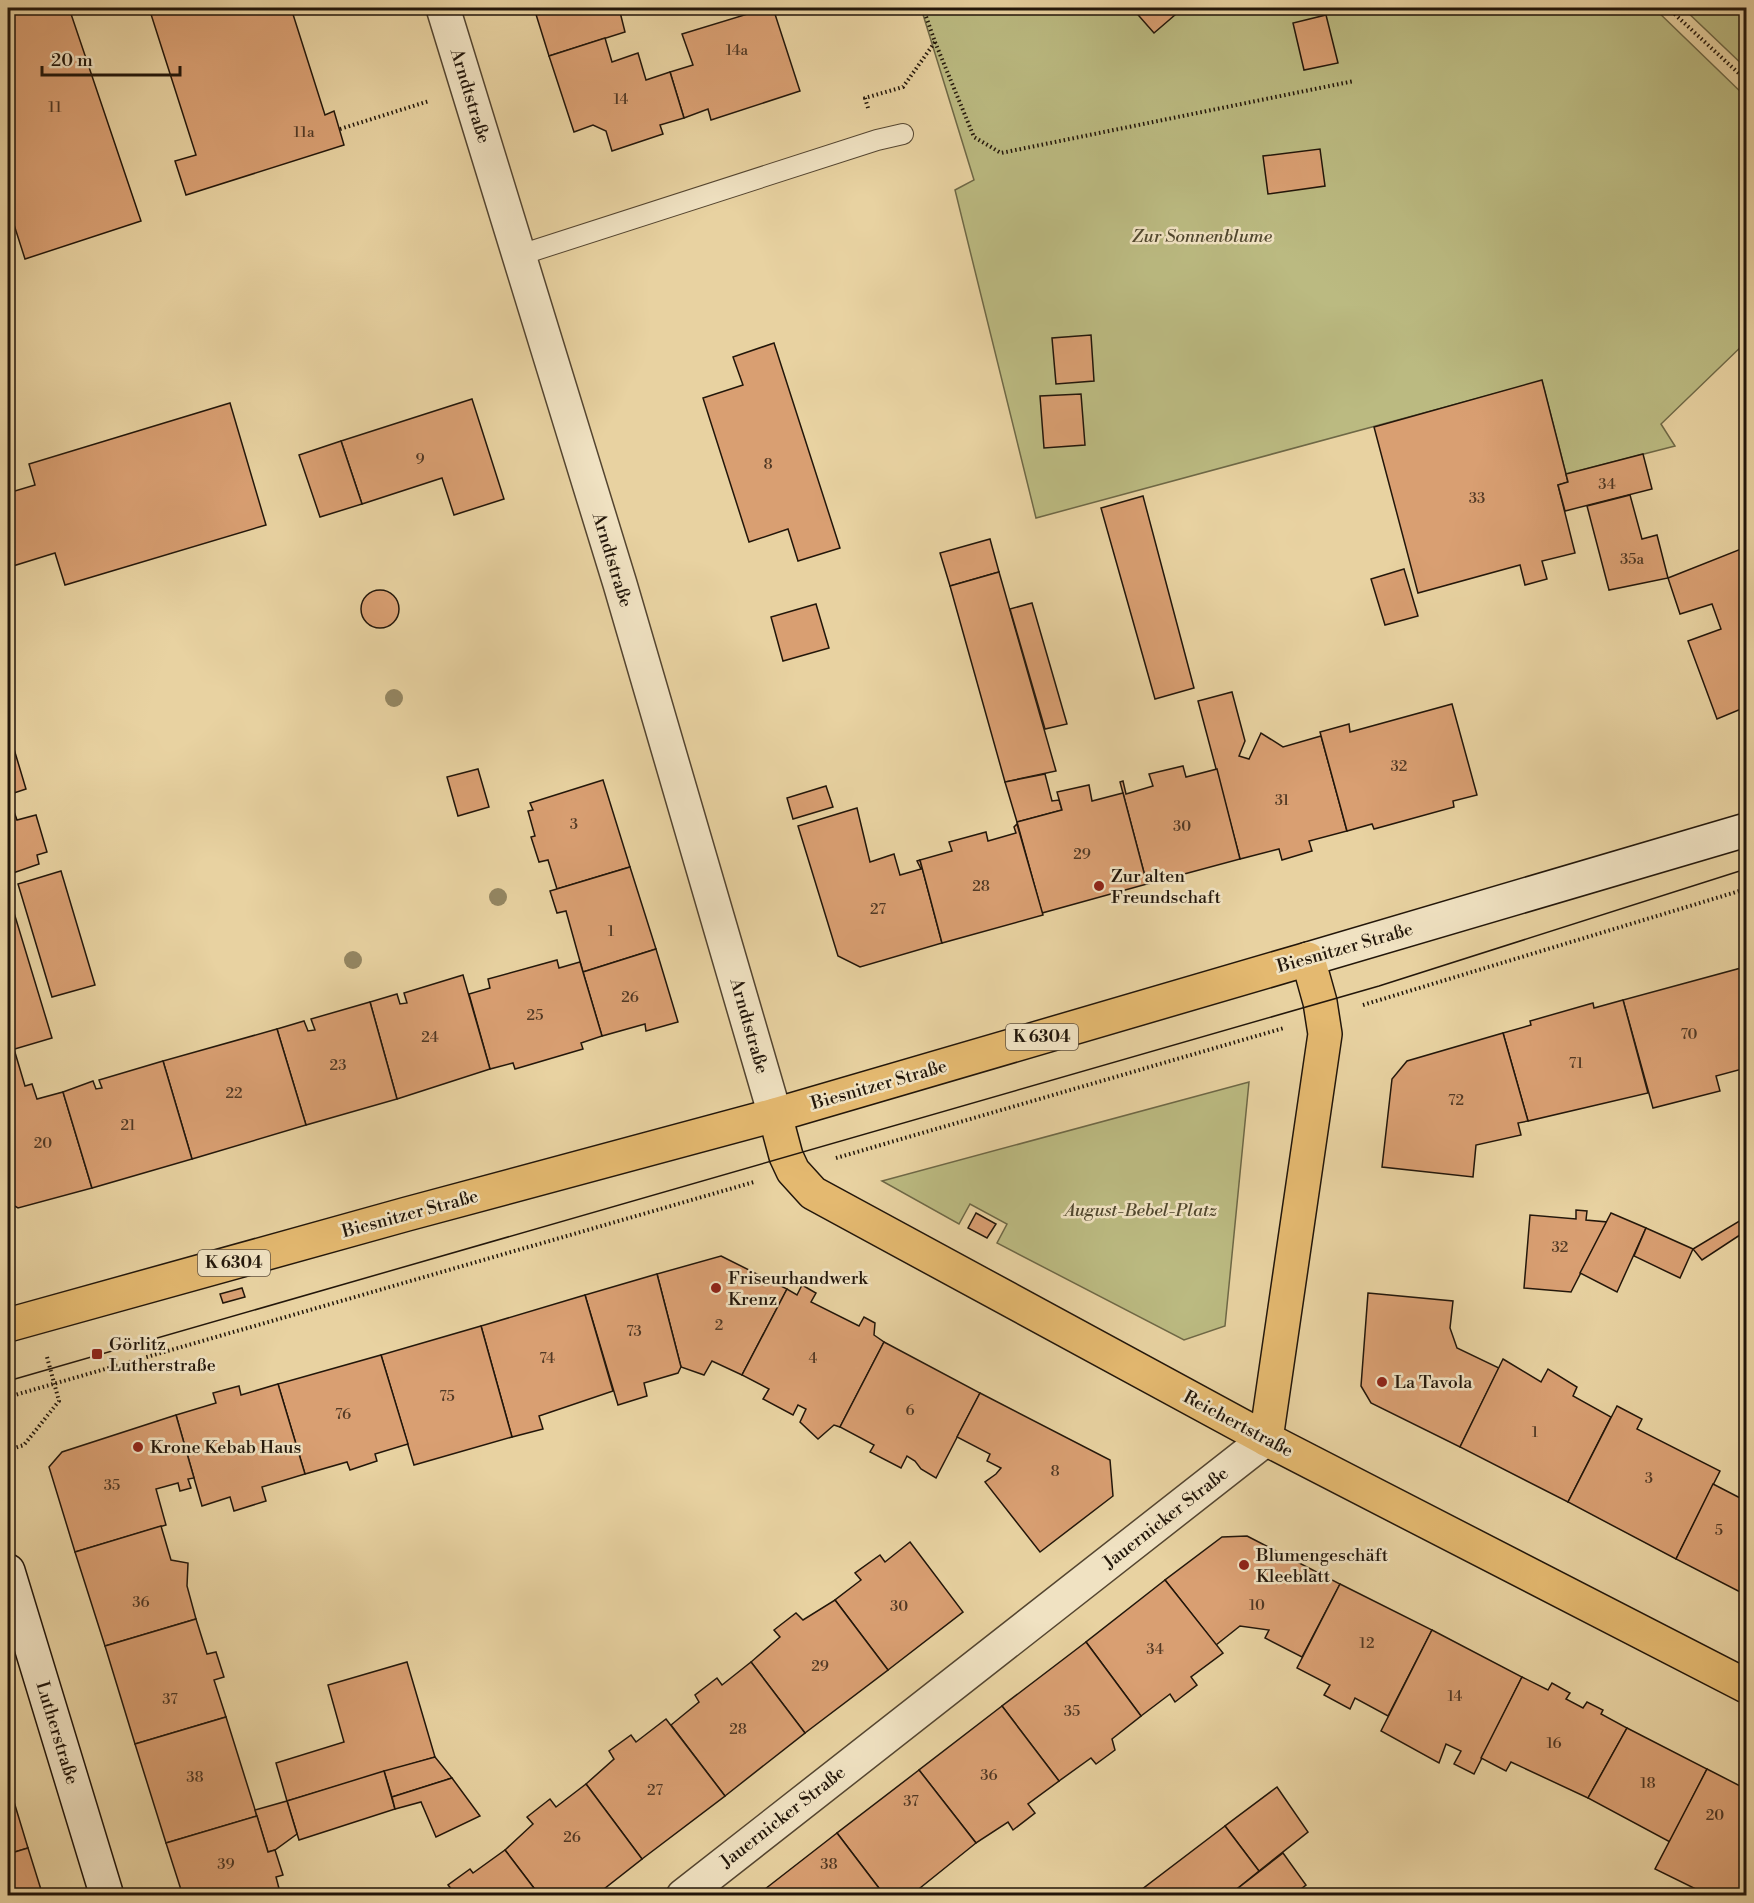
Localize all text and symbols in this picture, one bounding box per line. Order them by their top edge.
scale bar [42,39,180,77]
house number: 14a [726,41,749,60]
street label: Arndtstraße [444,45,495,146]
text: 20 m [51,49,93,72]
house number: 14 [614,90,628,109]
house number: 11 [48,98,62,117]
house number: 11a [293,123,315,142]
park label: Zur Sonnenblume [1132,225,1273,248]
house number: 9 [415,450,425,469]
house number: 8 [763,455,773,474]
house number: 34 [1598,475,1616,494]
house number: 33 [1469,489,1485,508]
street label: Arndtstraße [586,509,637,610]
house number: 35a [1620,550,1644,569]
house number: 32 [1391,757,1407,776]
house number: 31 [1275,791,1290,810]
house number: 3 [570,815,578,834]
house number: 30 [1173,817,1191,836]
house number: 29 [1073,845,1091,864]
place label: Zur alten Freundschaft [1111,865,1221,909]
house number: 28 [972,877,990,896]
marker: Zur alten Freundschaft [1092,879,1106,893]
house number: 27 [870,900,886,919]
street label: Biesnitzer Straße [1273,918,1416,979]
house number: 1 [608,922,615,941]
street label: Arndtstraße [724,975,774,1076]
house number: 26 [621,988,639,1007]
house number: 25 [527,1006,543,1025]
road number: K 6304 [1006,1024,1078,1050]
house number: 70 [1680,1025,1698,1044]
house number: 24 [421,1028,439,1047]
house number: 71 [1569,1054,1584,1073]
street label: Biesnitzer Straße [807,1055,950,1116]
house number: 23 [330,1056,346,1075]
house number: 22 [225,1084,243,1103]
house number: 72 [1448,1091,1464,1110]
house number: 21 [120,1116,136,1135]
house number: 20 [34,1134,52,1153]
street label: Biesnitzer Straße [338,1185,481,1244]
park label: August-Bebel-Platz [1063,1199,1218,1222]
house number: 32 [1552,1238,1568,1257]
road number: K 6304 [198,1250,270,1276]
place label: Friseurhandwerk Krenz [728,1267,869,1311]
marker: Friseurhandwerk Krenz [709,1281,723,1295]
house number: 2 [715,1316,723,1335]
house number: 73 [626,1322,642,1341]
place label: Görlitz Lutherstraße [109,1333,216,1377]
marker: Görlitz Lutherstraße [90,1347,104,1361]
house number: 74 [539,1349,555,1368]
house number: 4 [809,1349,818,1368]
place label: La Tavola [1394,1371,1473,1394]
marker: La Tavola [1375,1375,1389,1389]
street label: Reichertstraße [1179,1385,1297,1463]
house number: 75 [439,1387,455,1406]
house number: 6 [905,1401,915,1420]
house number: 76 [335,1405,351,1424]
house number: 1 [1532,1423,1539,1442]
place label: Krone Kebab Haus [150,1436,302,1459]
marker: Krone Kebab Haus [131,1440,145,1454]
house number: 8 [1050,1462,1060,1481]
street label: Jauernicker Straße [1098,1462,1233,1575]
house number: 3 [1645,1469,1653,1488]
house number: 35 [104,1476,120,1495]
house number: 5 [1715,1521,1723,1540]
place label: Blumengeschäft Kleeblatt [1255,1544,1389,1588]
marker: Blumengeschäft Kleeblatt [1237,1558,1251,1572]
house number: 36 [132,1593,150,1612]
house number: 10 [1249,1596,1265,1615]
house number: 30 [890,1597,908,1616]
house number: 12 [1359,1634,1375,1653]
house number: 34 [1146,1640,1164,1659]
house number: 29 [811,1657,829,1676]
street label: Lutherstraße [30,1679,84,1787]
house number: 14 [1448,1687,1462,1706]
house number: 37 [162,1690,178,1709]
house number: 35 [1064,1702,1080,1721]
house number: 28 [729,1720,747,1739]
house number: 16 [1546,1734,1562,1753]
street label: Jauernicker Straße [715,1761,850,1874]
house number: 36 [980,1766,998,1785]
house number: 38 [186,1768,204,1787]
house number: 18 [1640,1774,1656,1793]
house number: 27 [647,1781,663,1800]
house number: 37 [903,1792,919,1811]
house number: 20 [1706,1806,1724,1825]
house number: 26 [563,1828,581,1847]
house number: 39 [217,1855,235,1874]
house number: 38 [820,1855,838,1874]

